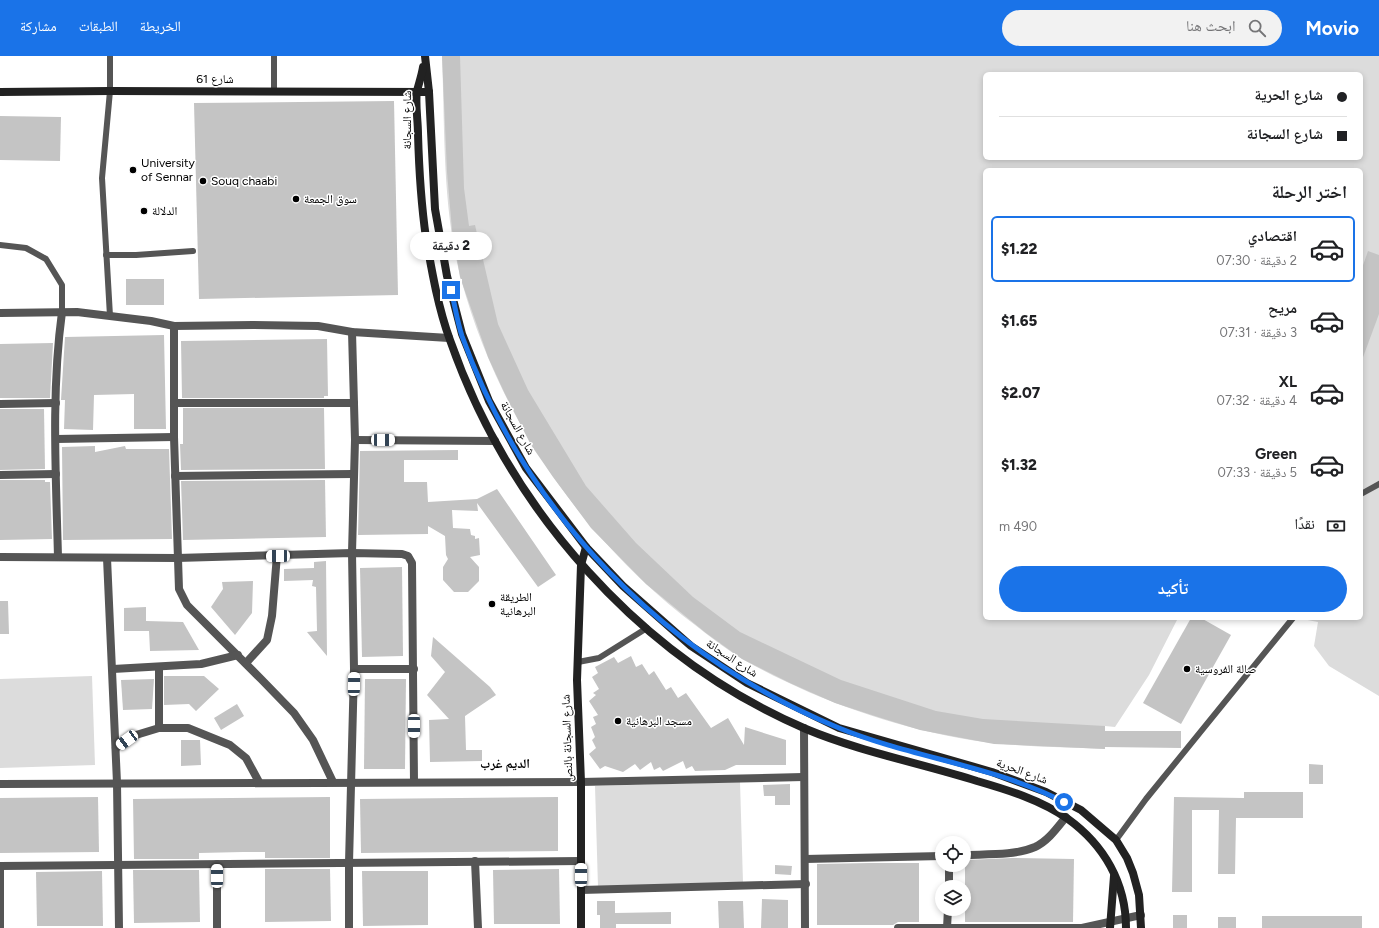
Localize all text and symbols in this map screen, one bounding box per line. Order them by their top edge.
search box [1002,10,1282,46]
text: ابحث هنا [1186,17,1236,35]
icon: search [1246,17,1268,39]
text: Movio [1306,17,1359,40]
text: مشاركة [20,18,57,35]
text: الطبقات [79,18,118,35]
text: الخريطة [140,18,181,35]
street label: شارع 61 [196,72,234,87]
text: شارع الحرية [1254,86,1323,104]
street label: شارع السجانة [400,90,415,149]
text: شارع السجانة [1247,125,1323,143]
place label: University of Sennar [141,156,196,184]
marker: University of Sennar [128,165,138,175]
place label: Souq chaabi [211,174,277,188]
marker: Souq chaabi [198,176,208,186]
text: اختر الرحلة [1272,181,1347,203]
place label: سوق الجمعة [304,192,357,206]
marker: سوق الجمعة [291,194,301,204]
place label: الدلالة [152,204,177,218]
marker: الدلالة [139,206,149,216]
text: اقتصادي [1248,227,1297,245]
icon: car [1309,231,1345,267]
callout: 2 دقيقة [410,232,492,260]
text: 2 دقيقة [432,238,470,253]
text: $1.22 [1001,240,1037,258]
text: 2 دقيقة · 07:30 [1216,253,1297,268]
route end [442,281,460,299]
text: مريح [1268,299,1297,317]
icon: car [1309,303,1345,339]
text: $1.65 [1001,312,1037,330]
text: 3 دقيقة · 07:31 [1220,325,1297,340]
text: XL [1279,373,1297,391]
icon: car [1309,375,1345,411]
text: $2.07 [1001,384,1040,402]
text: 4 دقيقة · 07:32 [1217,393,1297,408]
street label: شارع السجانة [497,399,538,458]
car [371,434,395,446]
text: Green [1255,445,1297,463]
icon: car [1309,447,1345,483]
text: $1.32 [1001,456,1037,474]
text: 5 دقيقة · 07:33 [1217,465,1297,480]
text: نقدًا [1294,515,1315,533]
icon: cash [1325,515,1347,537]
text: 490 m [999,519,1037,534]
car [266,550,290,562]
button: تأكيد [999,566,1347,612]
place label: الطريقة البرهانية [500,590,536,618]
marker: الطريقة البرهانية [487,599,497,609]
street label: شارع السجانة [703,636,761,681]
place label: صالة الفروسية [1195,662,1257,676]
marker: صالة الفروسية [1182,664,1192,674]
car [348,672,360,696]
street label: شارع السجانة بالنص [558,694,577,782]
car [408,714,420,738]
place label: مسجد البرهانية [626,714,692,728]
marker: مسجد البرهانية [613,716,623,726]
car [114,728,140,752]
street label: شارع الحرية [994,755,1050,788]
district label: الديم غرب [480,756,530,773]
route start [1055,793,1073,811]
map controls [935,836,971,916]
button: locate [935,836,971,872]
car [575,863,587,887]
car [211,864,223,888]
button: layers [935,880,971,916]

